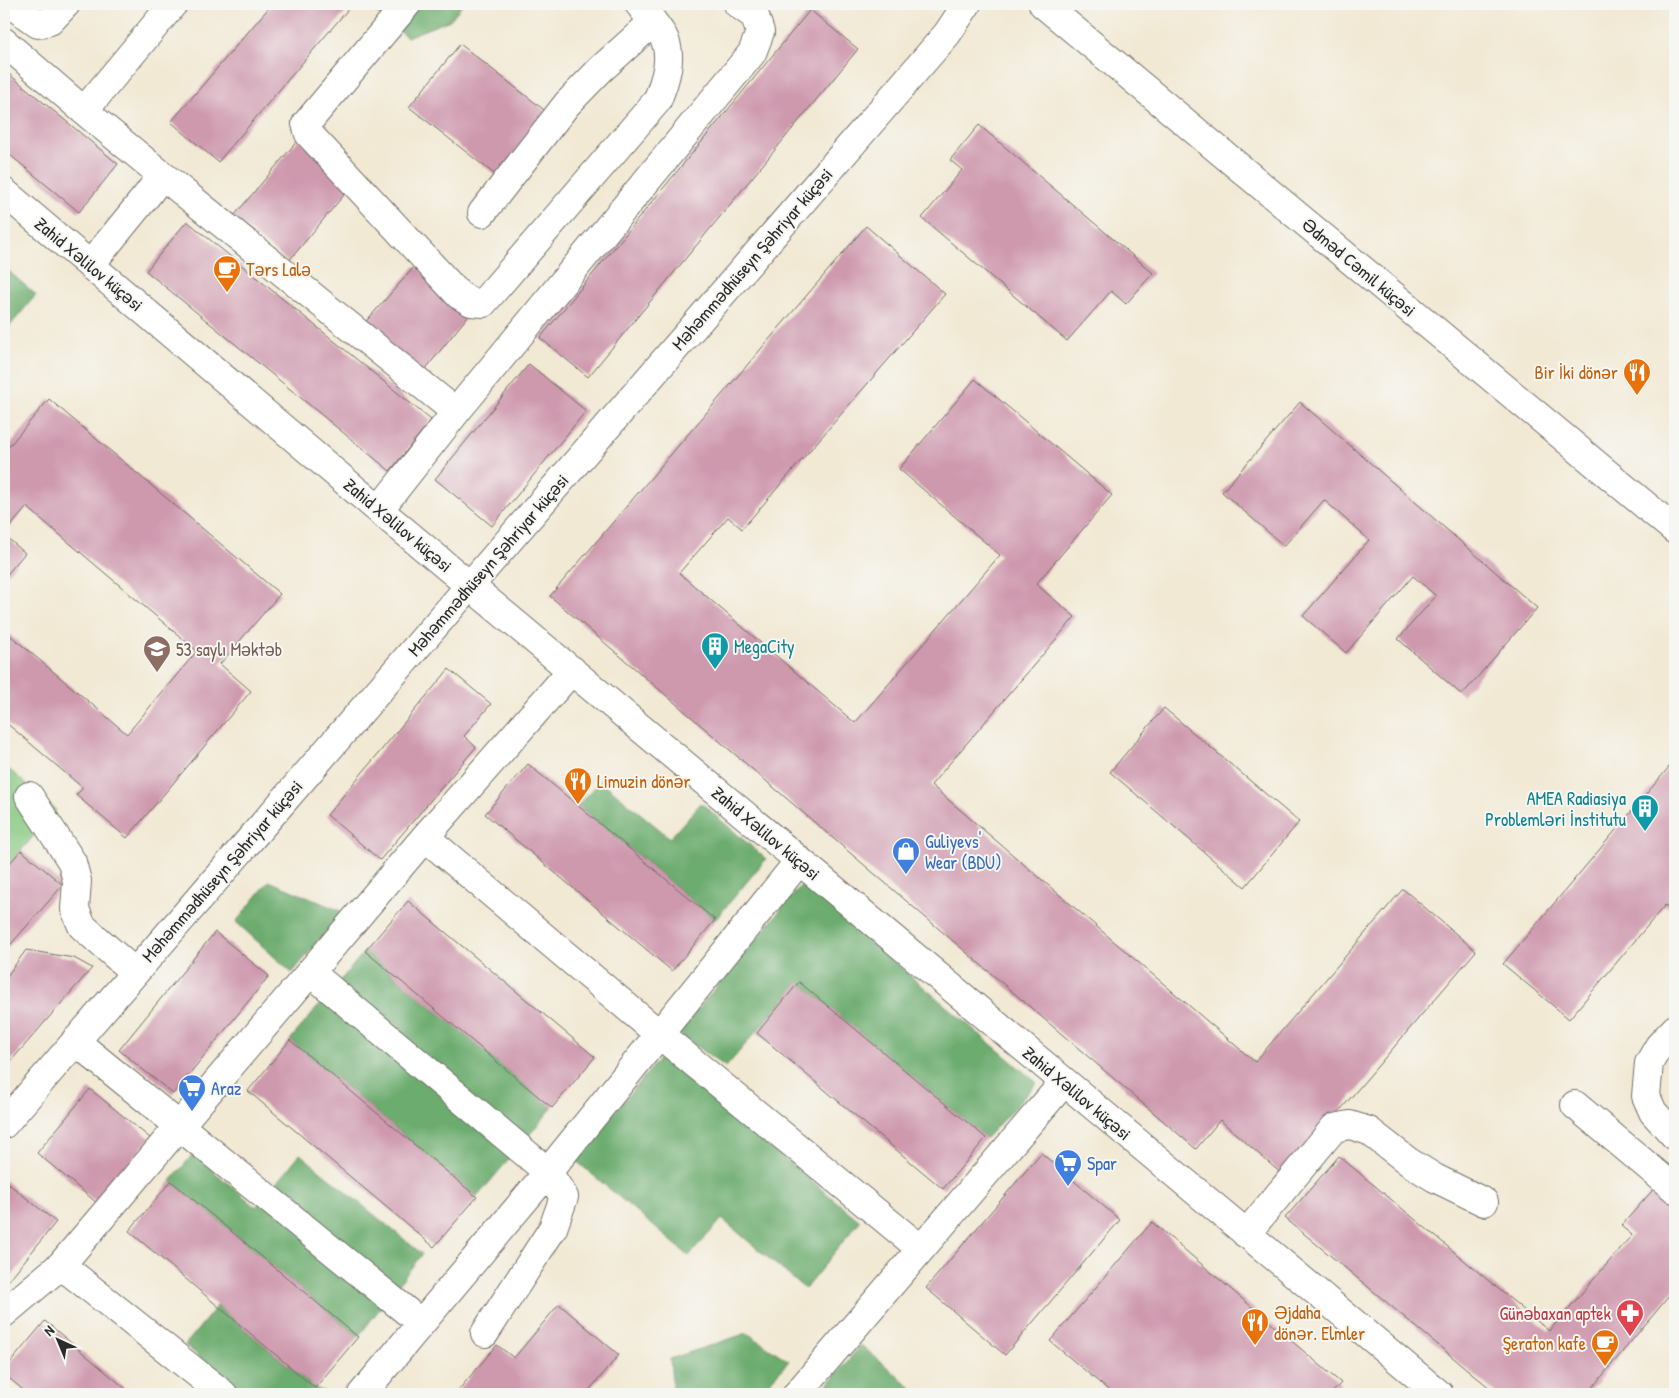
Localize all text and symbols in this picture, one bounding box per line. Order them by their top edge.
street label: Məhəmmədhüseyn Şəhriyar küçəsi [666,163,838,355]
street label: Zahid Xəlilov küçəsi [29,211,149,317]
street label: Ədməd Cəmil küçəsi [1297,212,1421,322]
cafe icon: Tərs Lalə [212,254,242,293]
place label: Tərs Lalə [246,257,311,282]
restaurant icon: Bir İki dönər [1622,357,1652,396]
place label: Bir İki dönər [1535,360,1618,385]
street label: Məhəmmədhüseyn Şəhriyar küçəsi [402,469,574,661]
street label: Zahid Xəlilov küçəsi [338,472,458,578]
building icon: MegaCity [700,631,730,670]
school or university icon: 53 saylı Məktəb [142,634,172,673]
place label: MegaCity [734,634,795,659]
place label: 53 saylı Məktəb [176,637,282,662]
restaurant icon: Limuzin dönər [563,766,593,805]
place label: Limuzin dönər [597,769,691,794]
street label: Məhəmmədhüseyn Şəhriyar küçəsi [136,775,308,967]
street label: Zahid Xəlilov küçəsi [706,780,826,886]
place label: AMEA Radiasiya Problemləri İnstitutu [1485,786,1626,832]
building icon: AMEA Radiasiya Problemləri İnstitutu [1630,793,1660,832]
place label: Guliyevs' Wear (BDU) [925,829,1002,875]
shop icon: Guliyevs' Wear (BDU) [891,836,921,875]
street label: Zahid Xəlilov küçəsi [1017,1040,1137,1146]
supermarket icon: Araz [177,1073,207,1112]
place label: Araz [211,1076,242,1101]
supermarket icon: Spar [1053,1148,1083,1187]
place label: Spar [1087,1151,1117,1176]
pharmacy icon: Günəbaxan aptek [1615,1298,1645,1337]
place label: Əjdaha dönər. Elmler [1274,1300,1365,1346]
place label: Günəbaxan aptek [1500,1301,1612,1326]
restaurant icon: Əjdaha dönər. Elmler [1240,1307,1270,1346]
north arrow [32,1316,82,1366]
text: N [39,1320,58,1340]
cafe icon: Şeraton kafe [1590,1328,1620,1367]
place label: Şeraton kafe [1503,1331,1586,1356]

